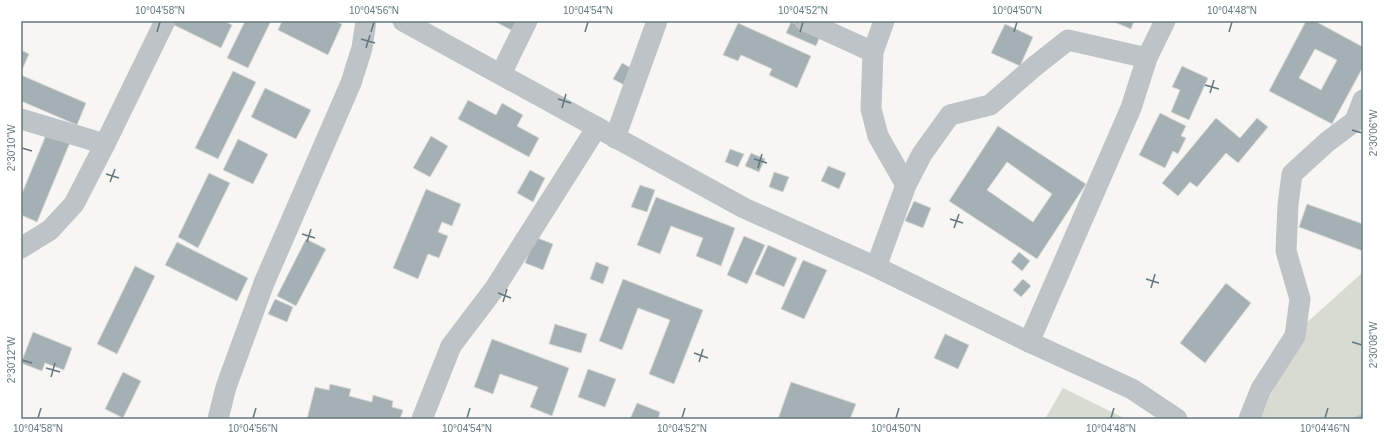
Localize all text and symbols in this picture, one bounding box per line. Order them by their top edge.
text: 10°04'58"N [135,5,185,16]
text: 10°04'56"N [349,5,399,16]
text: 10°04'54"N [563,5,613,16]
text: 10°04'52"N [778,5,828,16]
text: 10°04'50"N [992,5,1042,16]
text: 10°04'48"N [1207,5,1257,16]
text: 2°30'06"W [1368,109,1379,156]
text: 2°30'10"W [6,124,17,171]
text: 2°30'08"W [1368,321,1379,368]
text: 2°30'12"W [6,336,17,383]
text: 10°04'58"N [13,423,63,434]
text: 10°04'56"N [228,423,278,434]
text: 10°04'54"N [442,423,492,434]
text: 10°04'52"N [657,423,707,434]
text: 10°04'50"N [871,423,921,434]
text: 10°04'48"N [1086,423,1136,434]
text: 10°04'46"N [1300,423,1350,434]

